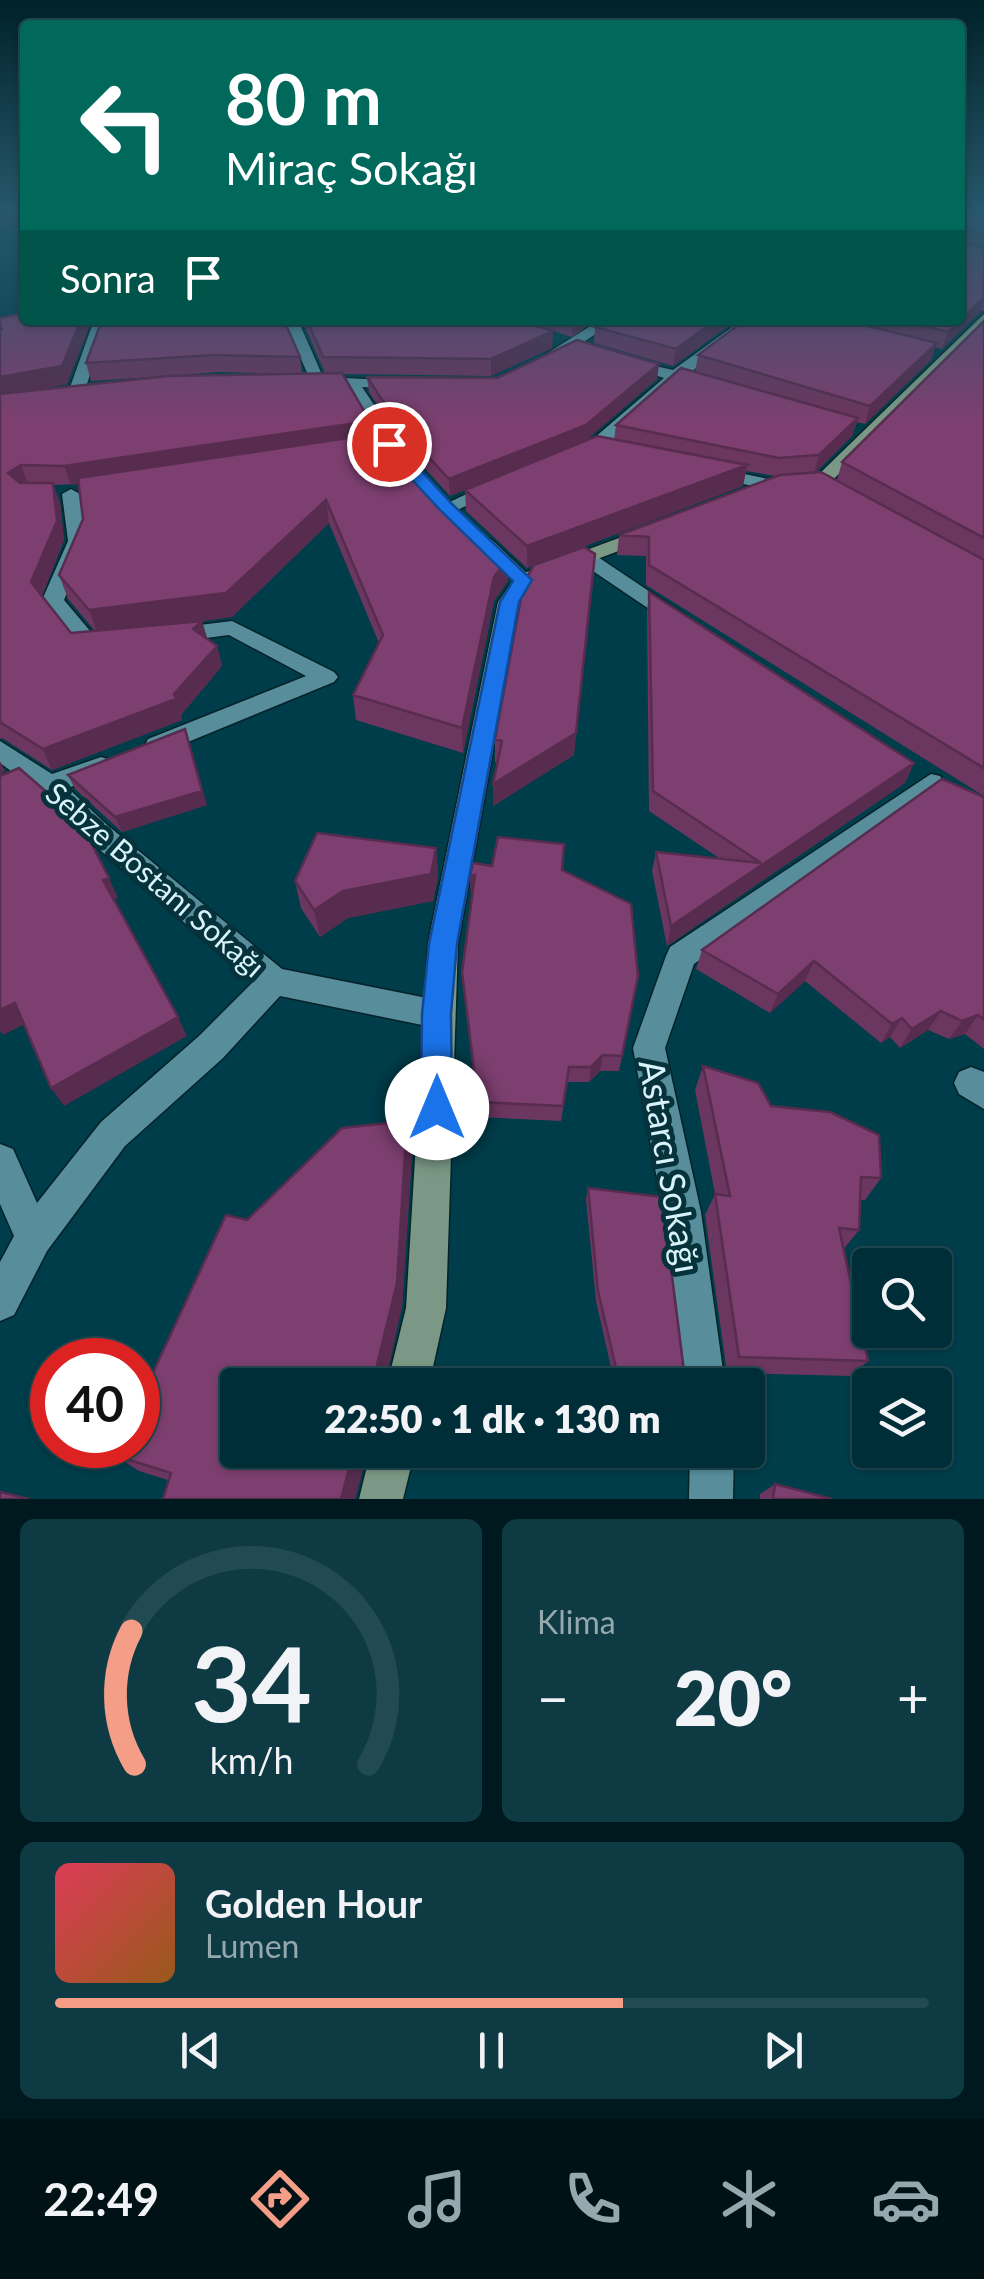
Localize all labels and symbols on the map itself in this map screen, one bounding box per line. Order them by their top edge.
pin [347,402,432,487]
street label: Sebze Bostanı Sokağı [39,774,273,984]
position arrow [385,1056,489,1160]
street label: Astarcı Sokağı [632,1056,710,1276]
speed limit sign: 40 [30,1338,160,1468]

